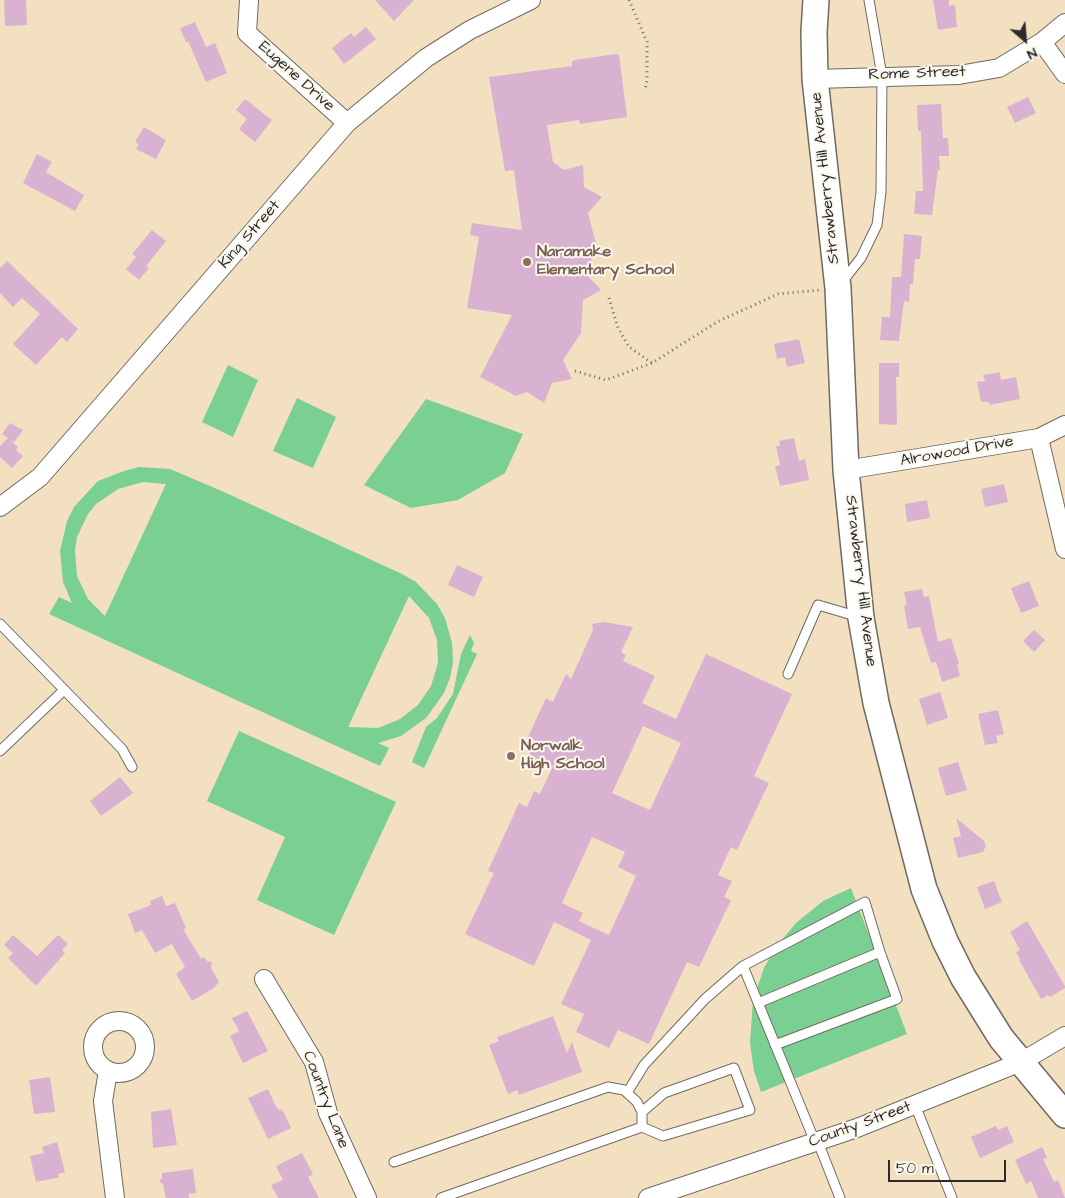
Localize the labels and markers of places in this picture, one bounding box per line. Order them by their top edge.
place label: Naramake Elementary School [537,243,674,281]
marker: Naramake Elementary School [521,256,533,268]
place label: Norwalk High School [521,737,605,775]
marker: Norwalk High School [505,750,517,762]

